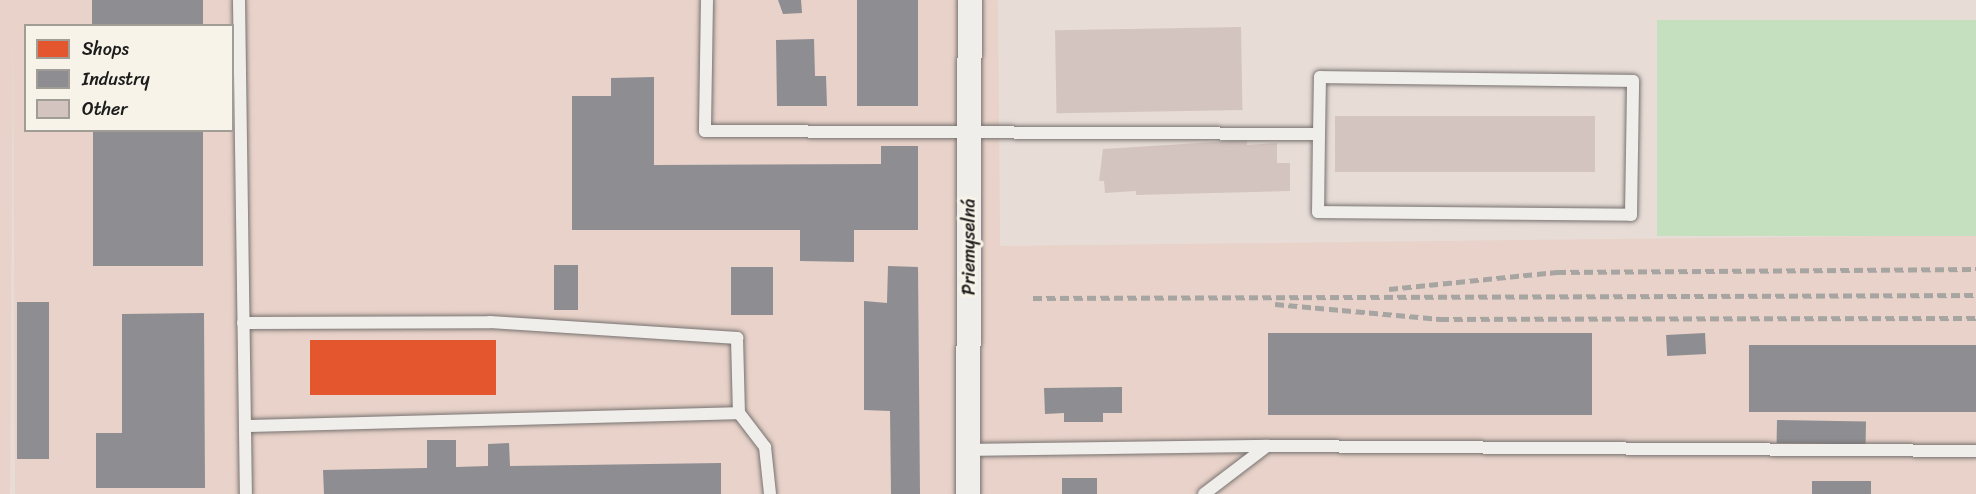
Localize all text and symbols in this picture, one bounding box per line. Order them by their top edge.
legend [24,24,234,132]
text: Shops [82,33,129,65]
text: Industry [82,63,150,95]
text: Other [82,93,128,125]
street label: Priemyselná [958,199,980,295]

